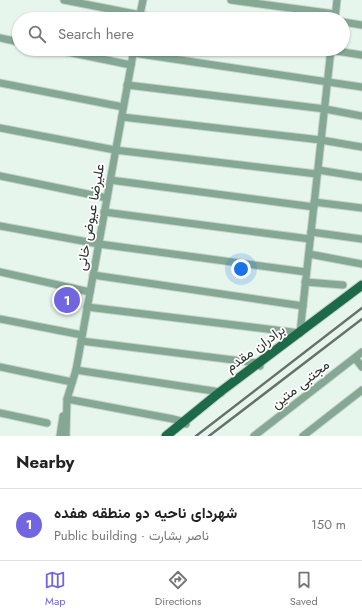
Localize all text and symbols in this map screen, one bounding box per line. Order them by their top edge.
search box [12,12,350,56]
icon: search [26,23,48,45]
text: Search here [58,23,134,45]
street label: علیرضا عیوض خانی [71,162,109,272]
your location [231,259,251,279]
pin: 1 [54,285,80,315]
street label: برادران مقدم [221,319,289,377]
street label: مجتبی متین [266,355,334,413]
text: Nearby [16,450,74,474]
text: شهردای ناحیه دو منطقه هفده [54,502,237,524]
text: 1 [26,515,32,534]
text: 150 m [311,515,346,534]
text: Public building · ناصر بشارت [54,526,209,545]
tab: Map [44,569,66,609]
tab: Directions [155,569,201,609]
tab: Saved [290,569,318,609]

